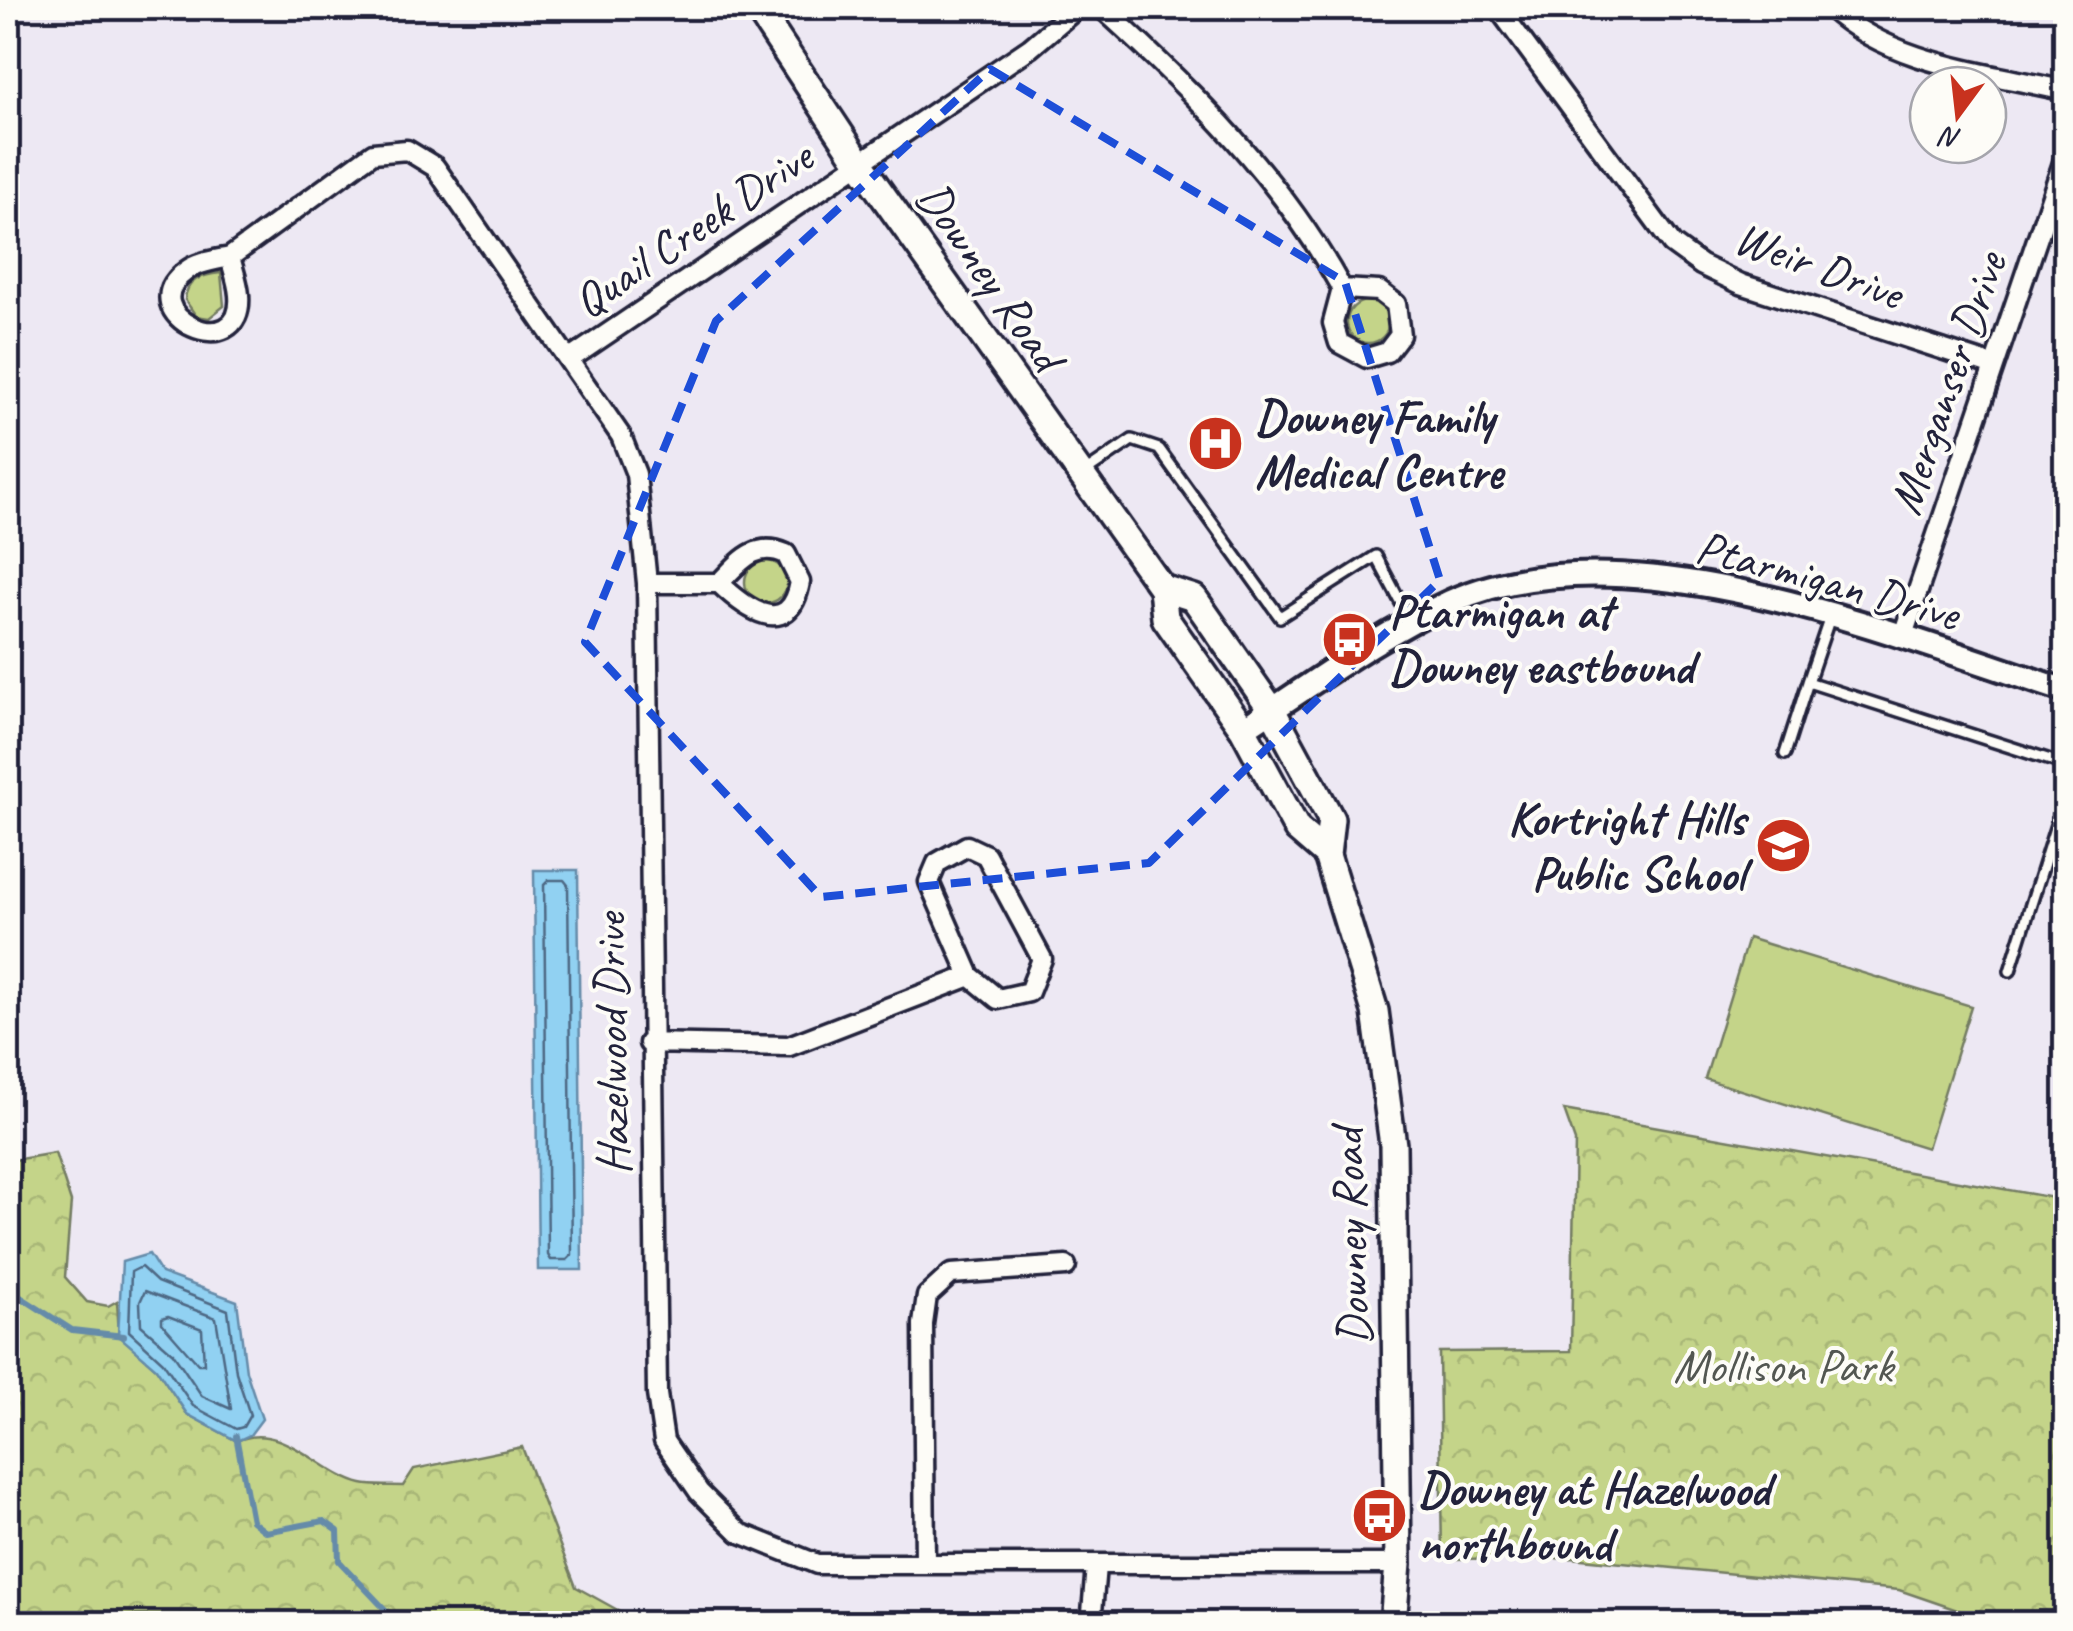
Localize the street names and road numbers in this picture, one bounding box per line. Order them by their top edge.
street label: Quail Creek Drive [561,125,827,331]
street label: Downey Road [903,170,1081,387]
street label: Weir Drive [1727,207,1914,324]
street label: Merganser Drive [1874,242,2021,522]
street label: Ptarmigan Drive [1690,516,1969,645]
street label: Hazelwood Drive [579,909,643,1175]
street label: Downey Road [1316,1120,1384,1346]

